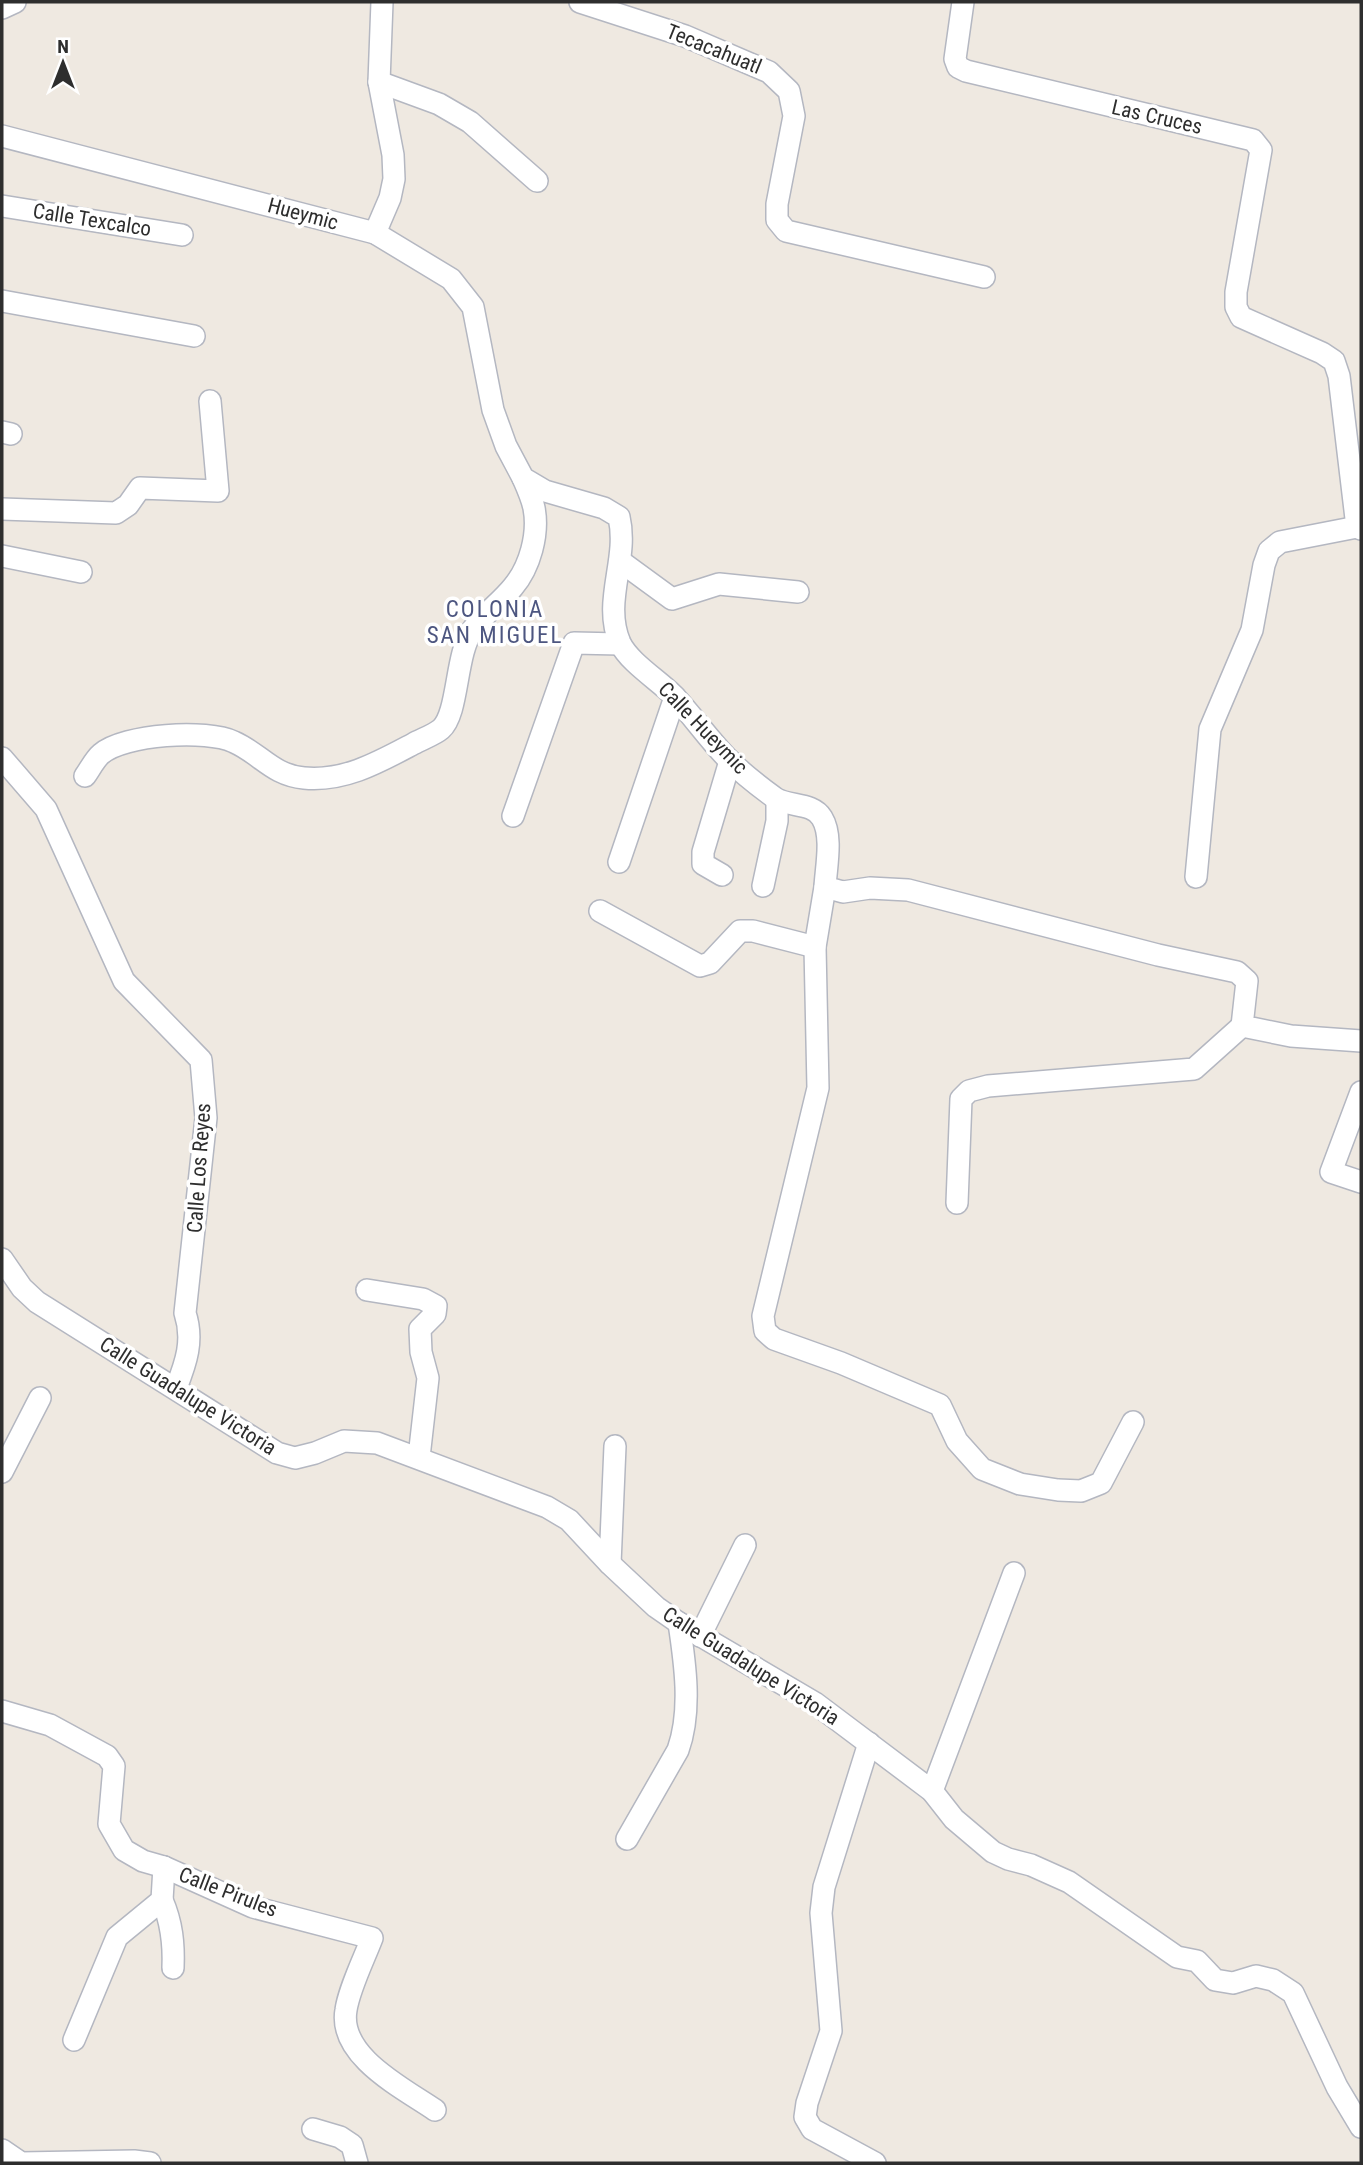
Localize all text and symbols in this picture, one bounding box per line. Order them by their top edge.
street label: Tecacahuatl [663,19,765,79]
north arrow [28,28,98,98]
text: N [57,35,69,58]
street label: Las Cruces [1109,95,1205,139]
street label: Hueymic [265,193,341,235]
street label: Calle Texcalco [31,199,153,241]
district label: COLONIA SAN MIGUEL [427,596,563,649]
street label: Calle Hueymic [653,677,753,779]
street label: Calle Los Reyes [182,1102,216,1234]
street label: Calle Guadalupe Victoria [95,1332,281,1460]
street label: Calle Guadalupe Victoria [658,1602,844,1730]
street label: Calle Pirules [175,1862,281,1922]

